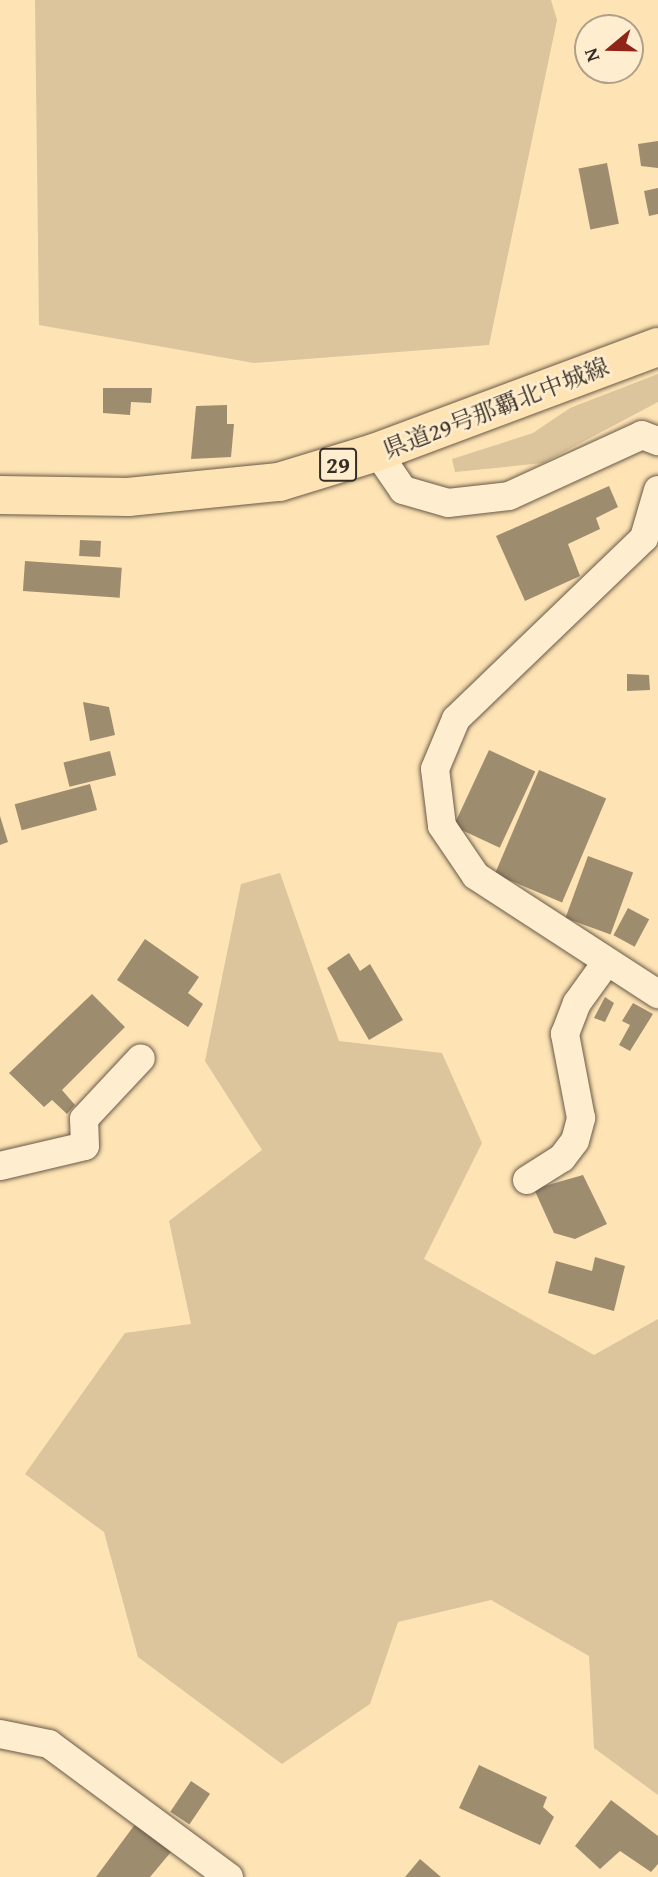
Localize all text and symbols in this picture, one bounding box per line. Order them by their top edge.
north arrow [574,14,644,84]
text: N [576,45,606,66]
street label: 県道29号那覇北中城線 [379,352,613,464]
road number: 29 [319,446,357,485]

